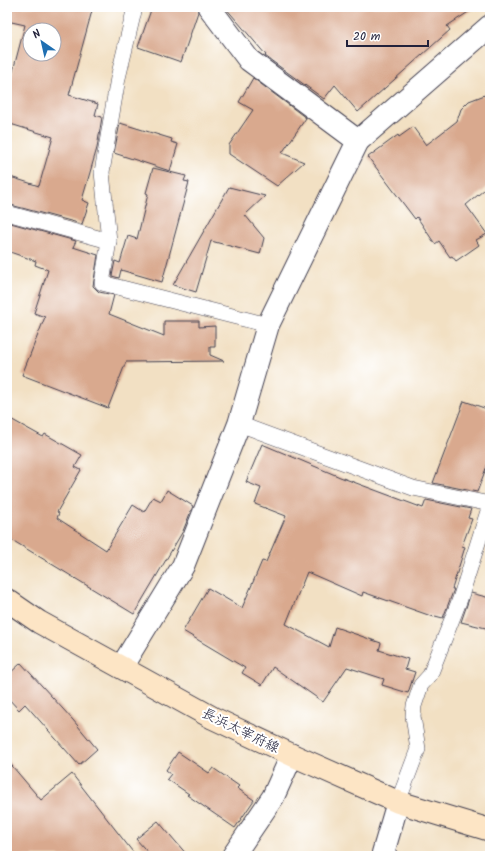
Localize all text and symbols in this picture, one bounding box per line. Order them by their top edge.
north arrow [22,22,62,62]
scale bar [347,22,428,48]
text: N [29,25,45,44]
text: 20 m [353,27,381,46]
street label: 長浜太宰府線 [198,703,283,759]

